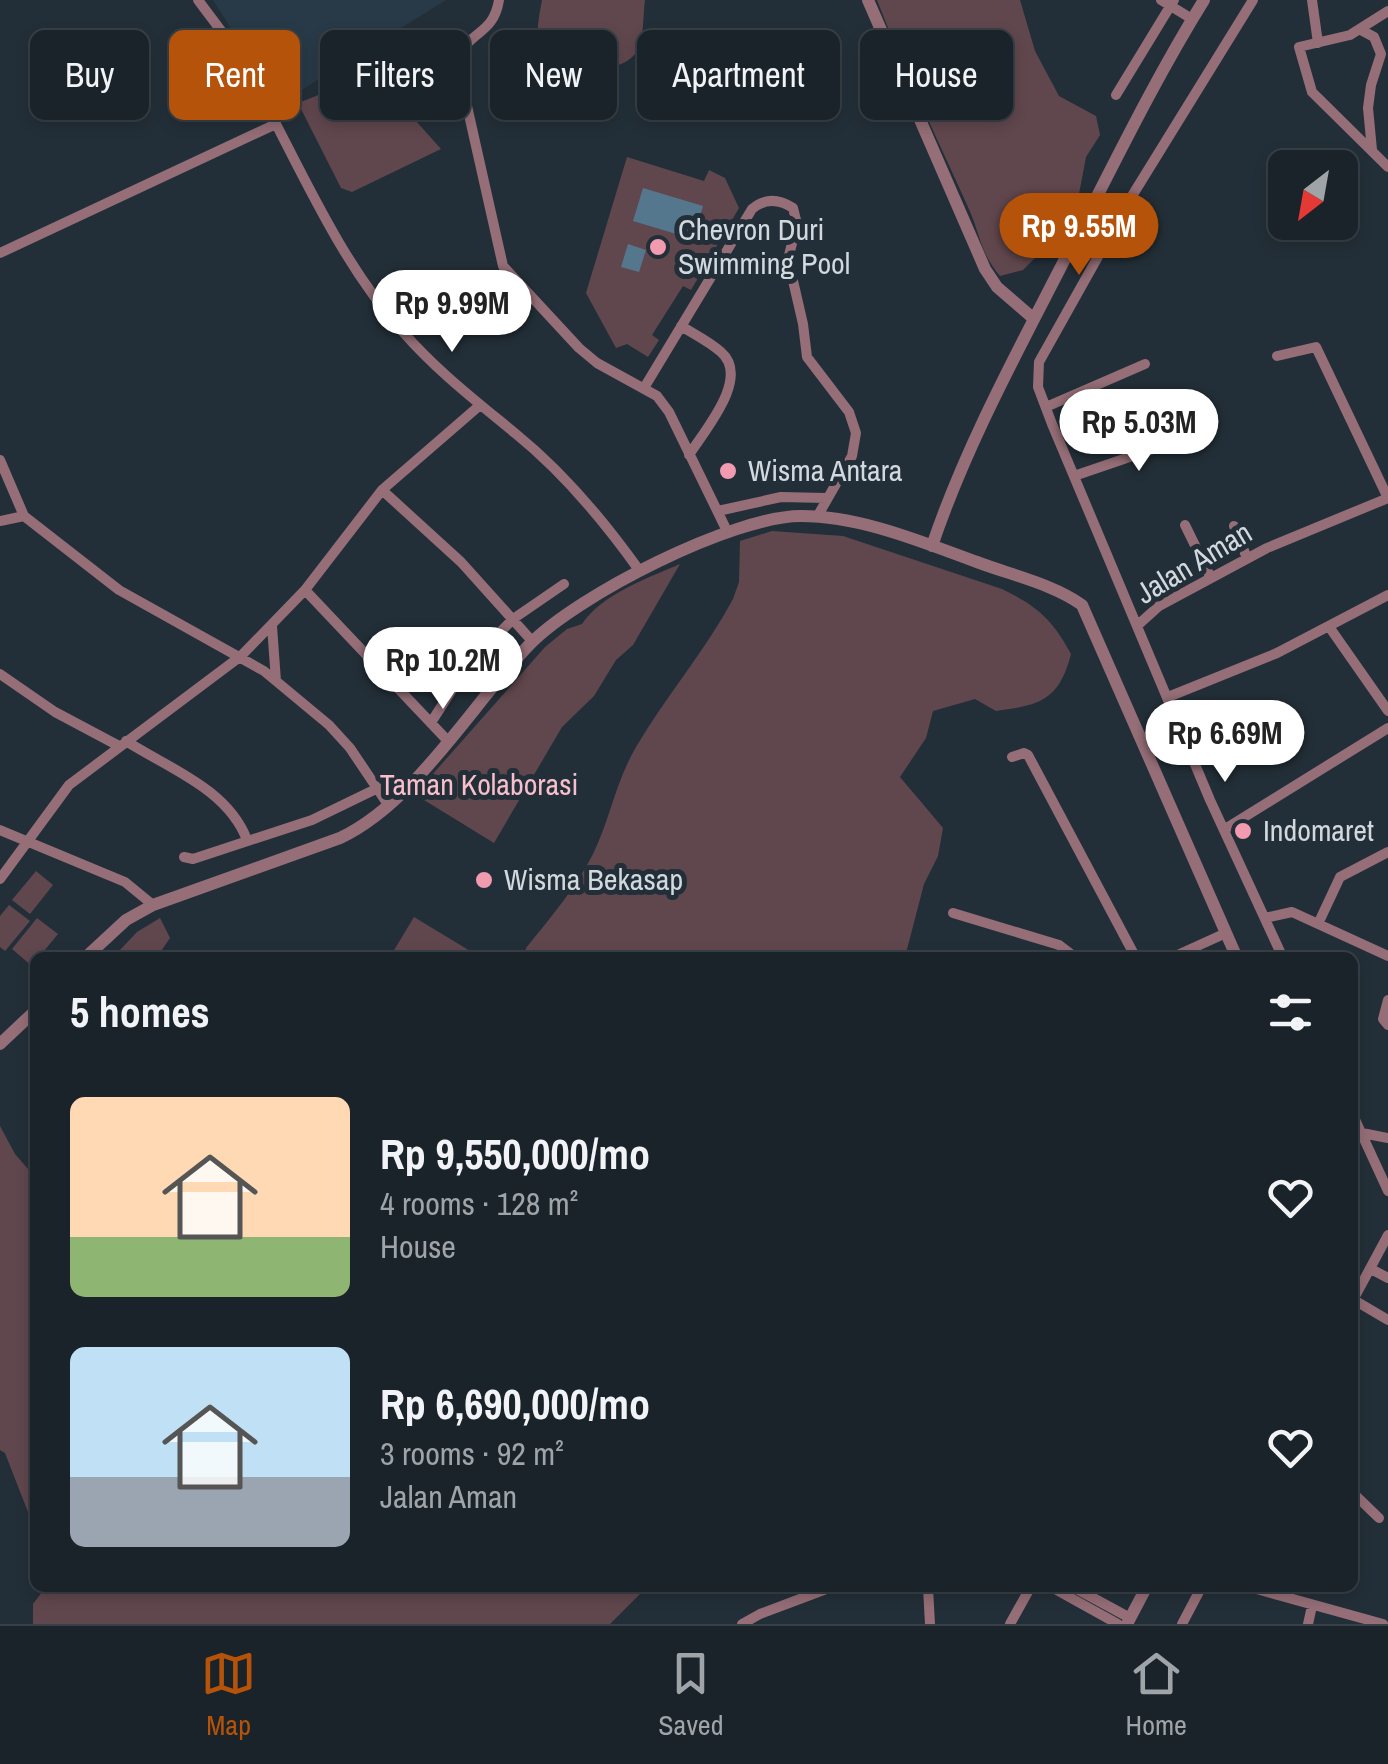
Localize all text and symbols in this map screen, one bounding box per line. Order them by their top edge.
chip: Buy [30,30,149,120]
chip: Rent [169,30,300,120]
chip: Filters [320,30,470,120]
chip: New [490,30,617,120]
chip: Apartment [637,30,840,120]
chip: House [860,30,1013,120]
north arrow [1268,150,1358,240]
map controls [1268,150,1358,240]
pin: Rp 9.55M [976,193,1182,278]
text: Rp 9.55M [1021,204,1137,247]
place label: Chevron Duri Swimming Pool [678,209,850,283]
marker: Chevron Duri Swimming Pool [647,236,669,258]
pin: Rp 9.99M [349,270,555,355]
text: Rp 9.99M [394,281,510,324]
pin: Rp 5.03M [1036,389,1242,474]
text: Rp 5.03M [1081,400,1197,443]
place label: Wisma Antara [748,450,903,490]
marker: Wisma Antara [717,460,739,482]
street label: Jalan Aman [1128,512,1259,612]
pin: Rp 10.2M [340,627,546,712]
text: Rp 10.2M [385,638,501,681]
pin: Rp 6.69M [1122,700,1328,785]
text: Rp 6.69M [1167,711,1283,754]
park label: Taman Kolaborasi [380,764,578,804]
place label: Indomaret [1263,810,1374,850]
marker: Indomaret [1232,820,1254,842]
place label: Wisma Bekasap [504,859,683,899]
marker: Wisma Bekasap [473,869,495,891]
text: 5 homes [70,984,210,1040]
icon: filters [1263,985,1318,1040]
text: Rp 9,550,000/mo [380,1126,650,1182]
icon: home [150,1137,270,1257]
icon: heart [1263,1170,1318,1225]
text: 4 rooms · 128 m² [380,1182,578,1225]
text: House [380,1225,456,1268]
text: Rp 6,690,000/mo [380,1376,650,1432]
icon: home [150,1387,270,1507]
icon: heart [1263,1420,1318,1475]
text: 3 rooms · 92 m² [380,1432,564,1475]
text: Jalan Aman [380,1475,517,1518]
tab: Map [201,1646,256,1744]
tab: Saved [658,1646,723,1744]
tab: Home [1126,1646,1187,1744]

